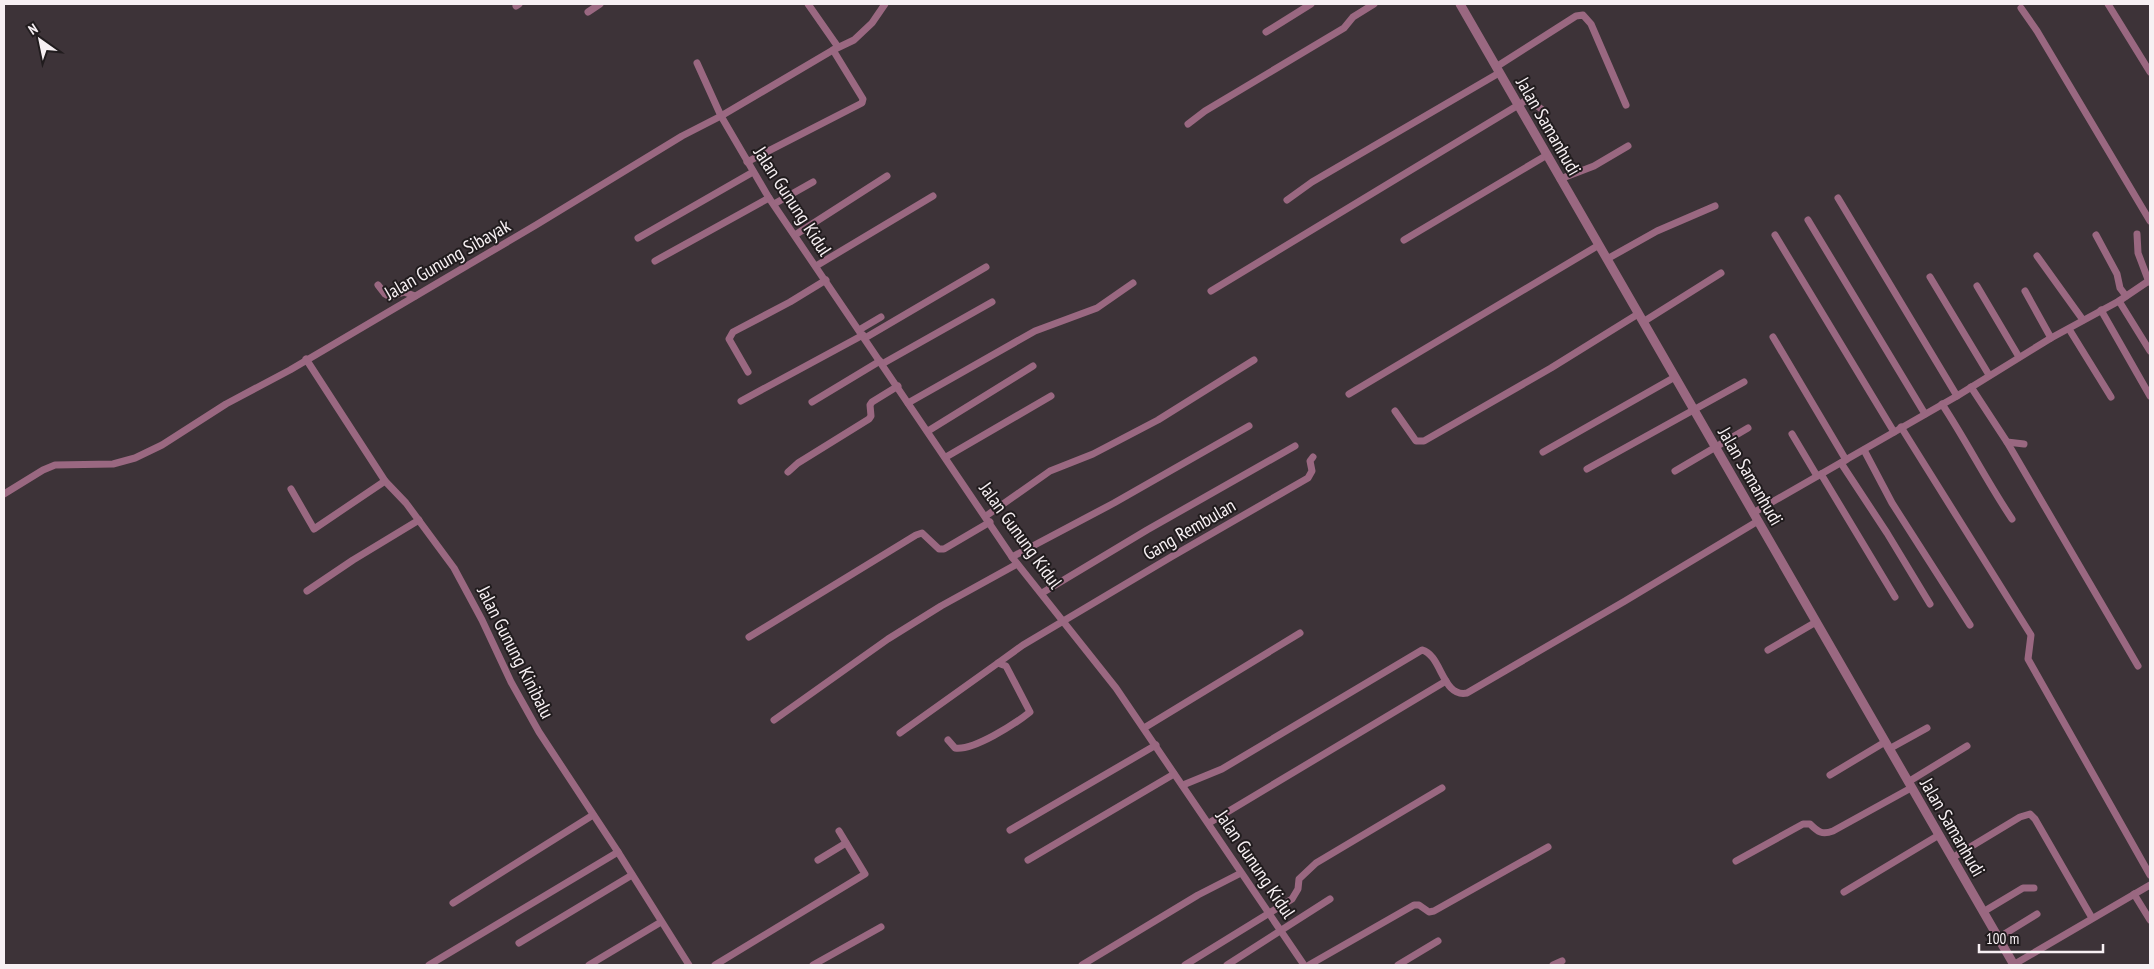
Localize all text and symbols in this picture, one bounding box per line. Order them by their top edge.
north arrow [15,15,65,65]
text: N [25,19,41,39]
street label: Jalan Samanhudi [1511,72,1587,179]
street label: Jalan Gunung Kidul [748,141,838,261]
street label: Jalan Gunung Sibayak [379,213,515,305]
street label: Jalan Samanhudi [1713,422,1789,529]
street label: Jalan Gunung Kidul [974,476,1068,593]
street label: Gang Rembulan [1138,493,1240,565]
street label: Jalan Gunung Kinibalu [472,581,560,722]
street label: Jalan Samanhudi [1915,773,1991,880]
street label: Jalan Gunung Kidul [1210,804,1301,923]
scale bar [1979,922,2103,954]
text: 100 m [1986,929,2019,948]

